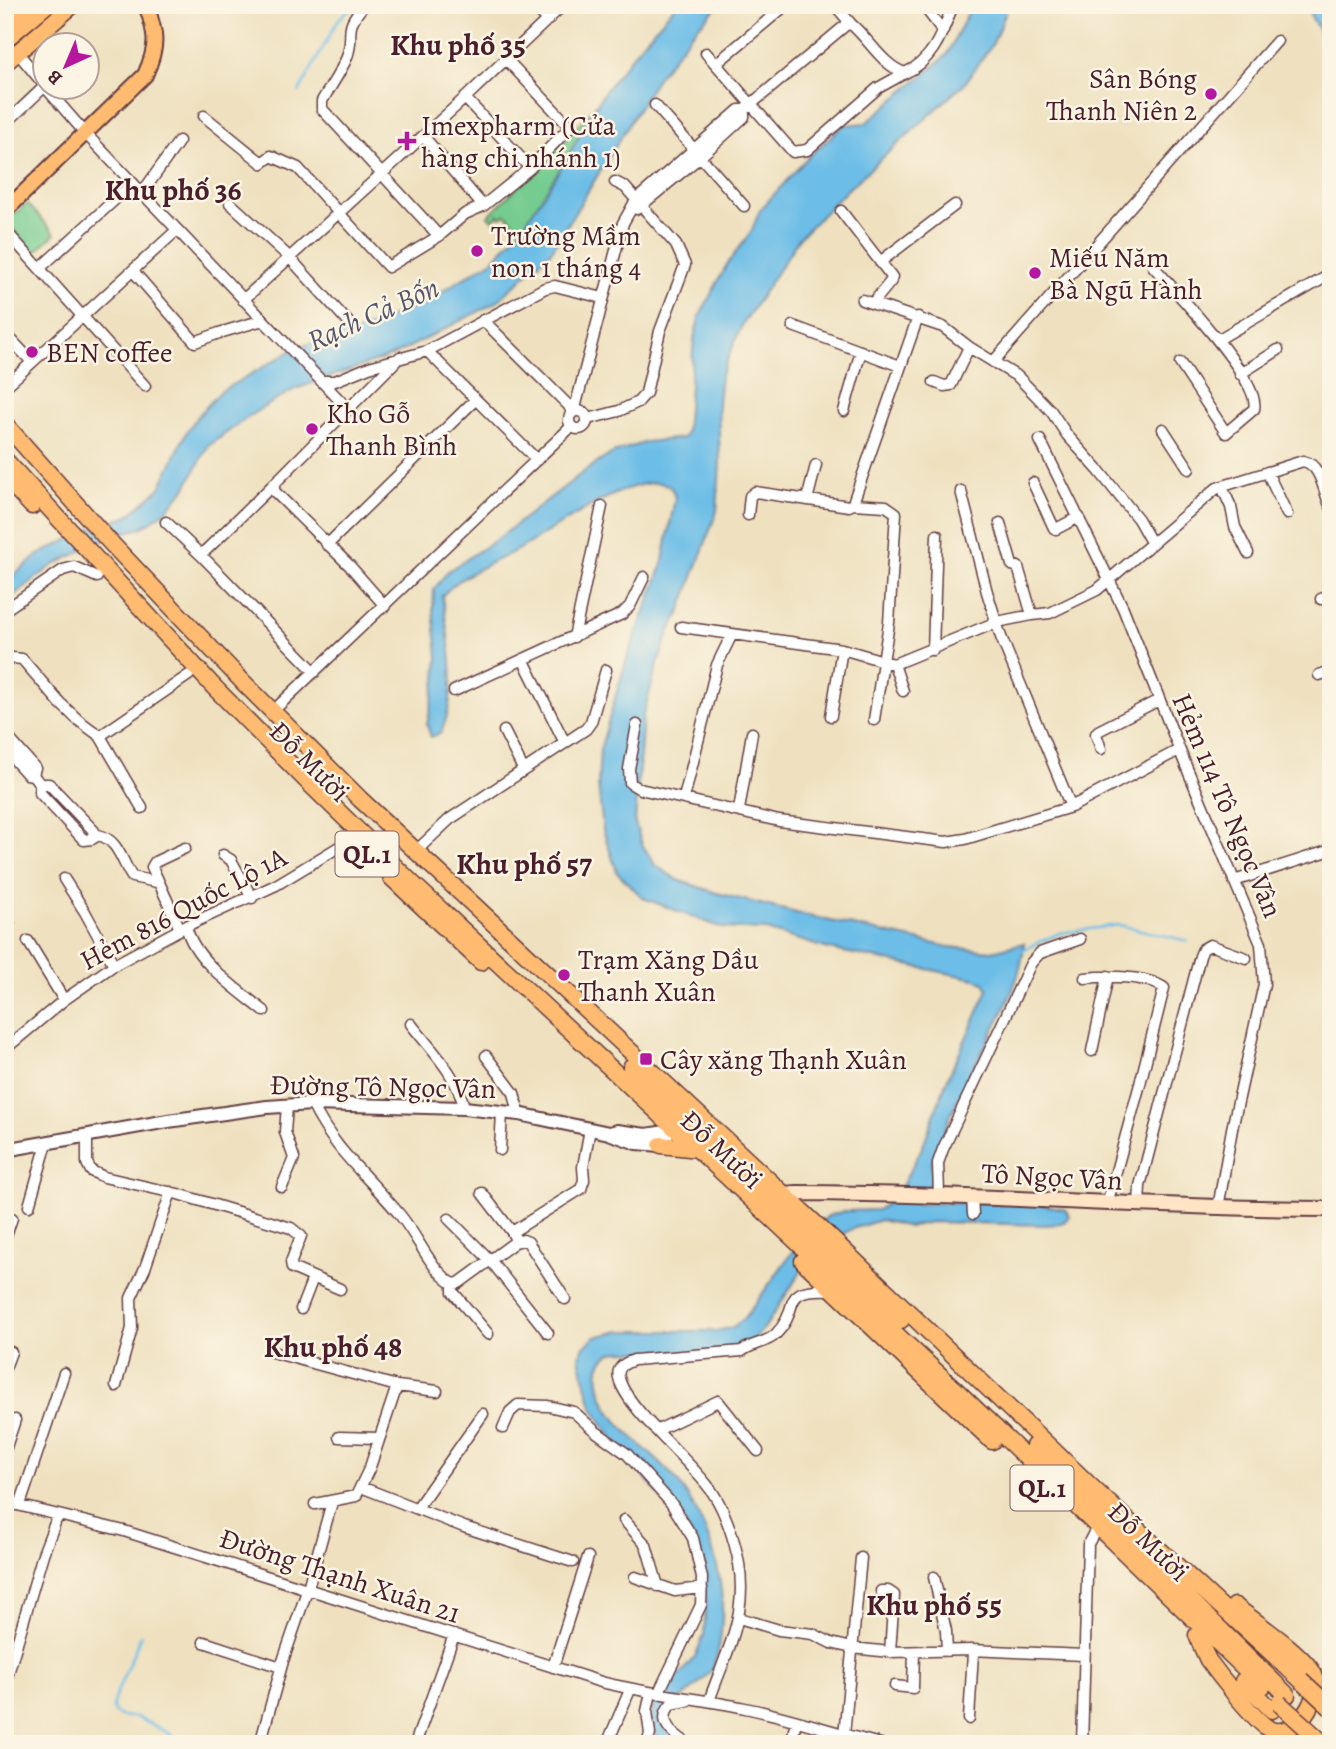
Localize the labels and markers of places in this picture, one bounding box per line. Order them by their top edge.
place label: Sân Bóng Thanh Niên 2 [1046,60,1197,130]
marker: Sân Bóng Thanh Niên 2 [1203,86,1219,102]
place label: Imexpharm (Cửa hàng chi nhánh 1) [421,107,621,177]
marker: Imexpharm (Cửa hàng chi nhánh 1) [399,133,415,149]
place label: Trường Mầm non 1 tháng 4 [491,217,641,287]
place label: Miếu Năm Bà Ngũ Hành [1049,239,1203,309]
marker: Trường Mầm non 1 tháng 4 [469,243,485,259]
marker: Miếu Năm Bà Ngũ Hành [1027,265,1043,281]
place label: BEN coffee [46,334,173,372]
marker: BEN coffee [24,344,40,360]
place label: Kho Gỗ Thanh Bình [326,395,457,465]
marker: Kho Gỗ Thanh Bình [304,421,320,437]
place label: Trạm Xăng Dầu Thanh Xuân [578,941,760,1011]
marker: Trạm Xăng Dầu Thanh Xuân [556,967,572,983]
place label: Cây xăng Thạnh Xuân [660,1041,907,1079]
marker: Cây xăng Thạnh Xuân [638,1051,654,1067]

